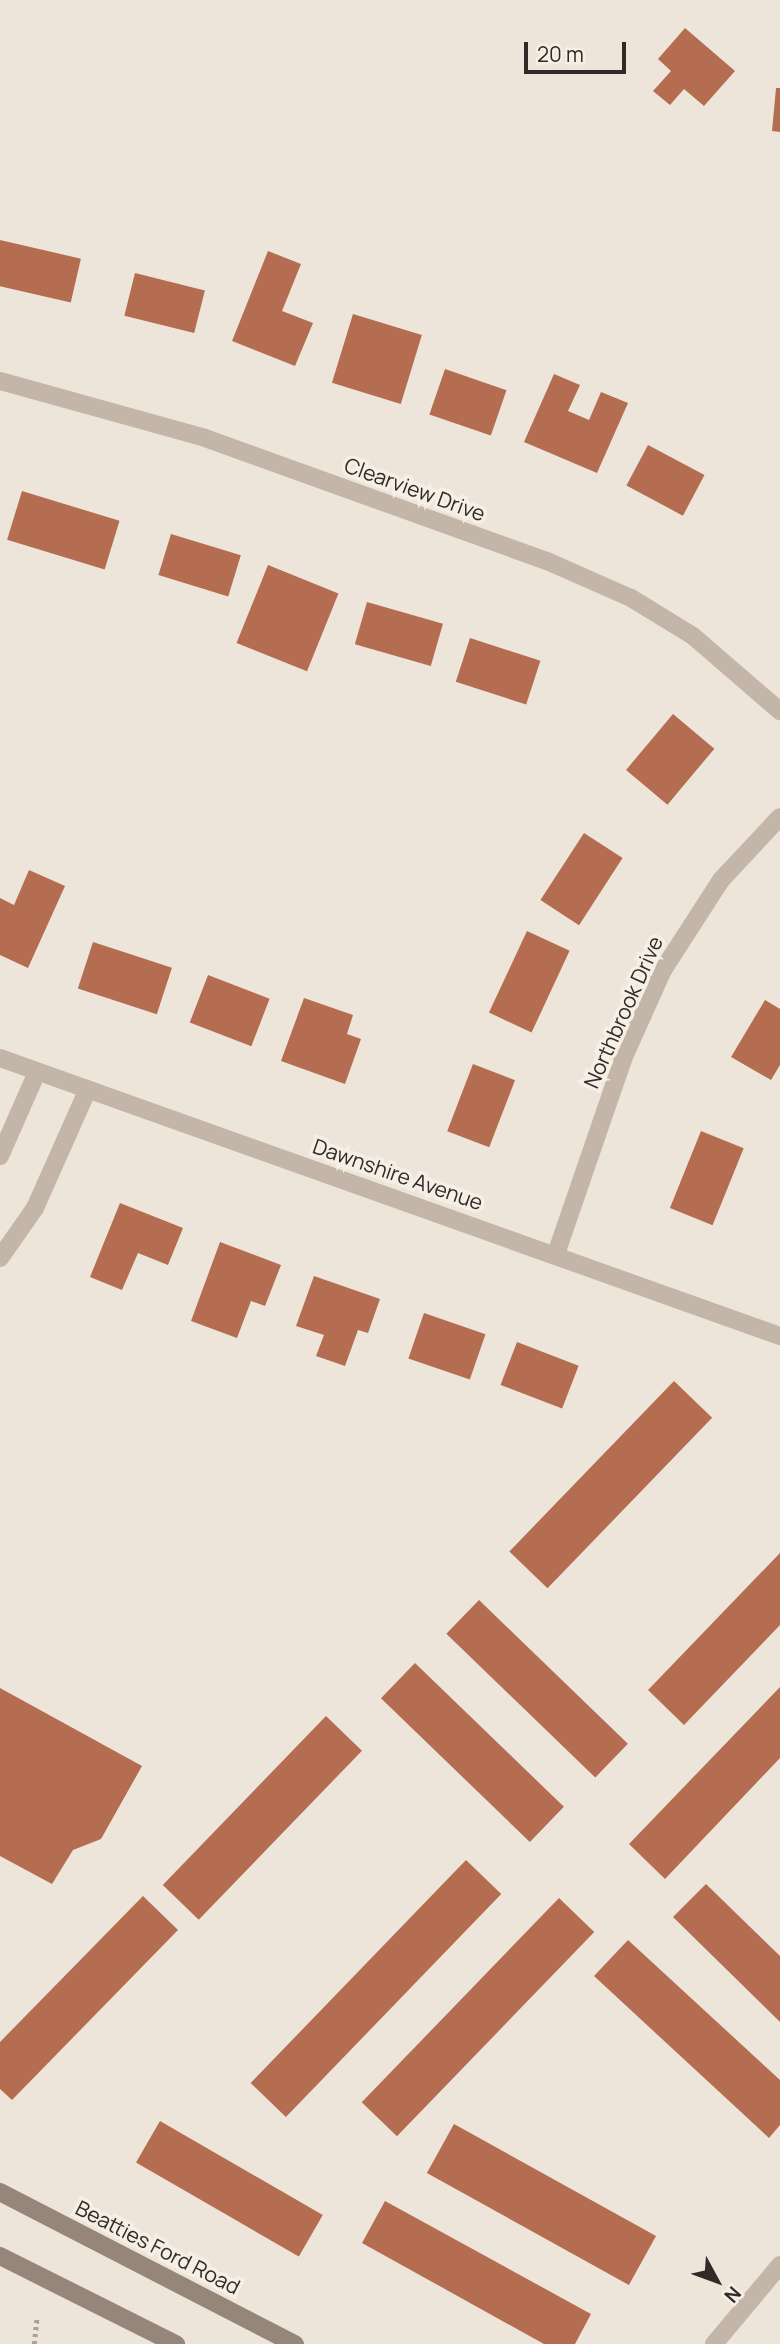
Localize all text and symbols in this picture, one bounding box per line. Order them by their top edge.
scale bar [528,28,630,72]
text: 20 m [537,40,584,68]
street label: Clearview Drive [341,452,489,526]
street label: Northbrook Drive [578,932,668,1092]
street label: Dawnshire Avenue [310,1133,486,1215]
street label: Beatties Ford Road [72,2195,244,2299]
north arrow [682,2246,752,2316]
text: N [719,2281,747,2308]

